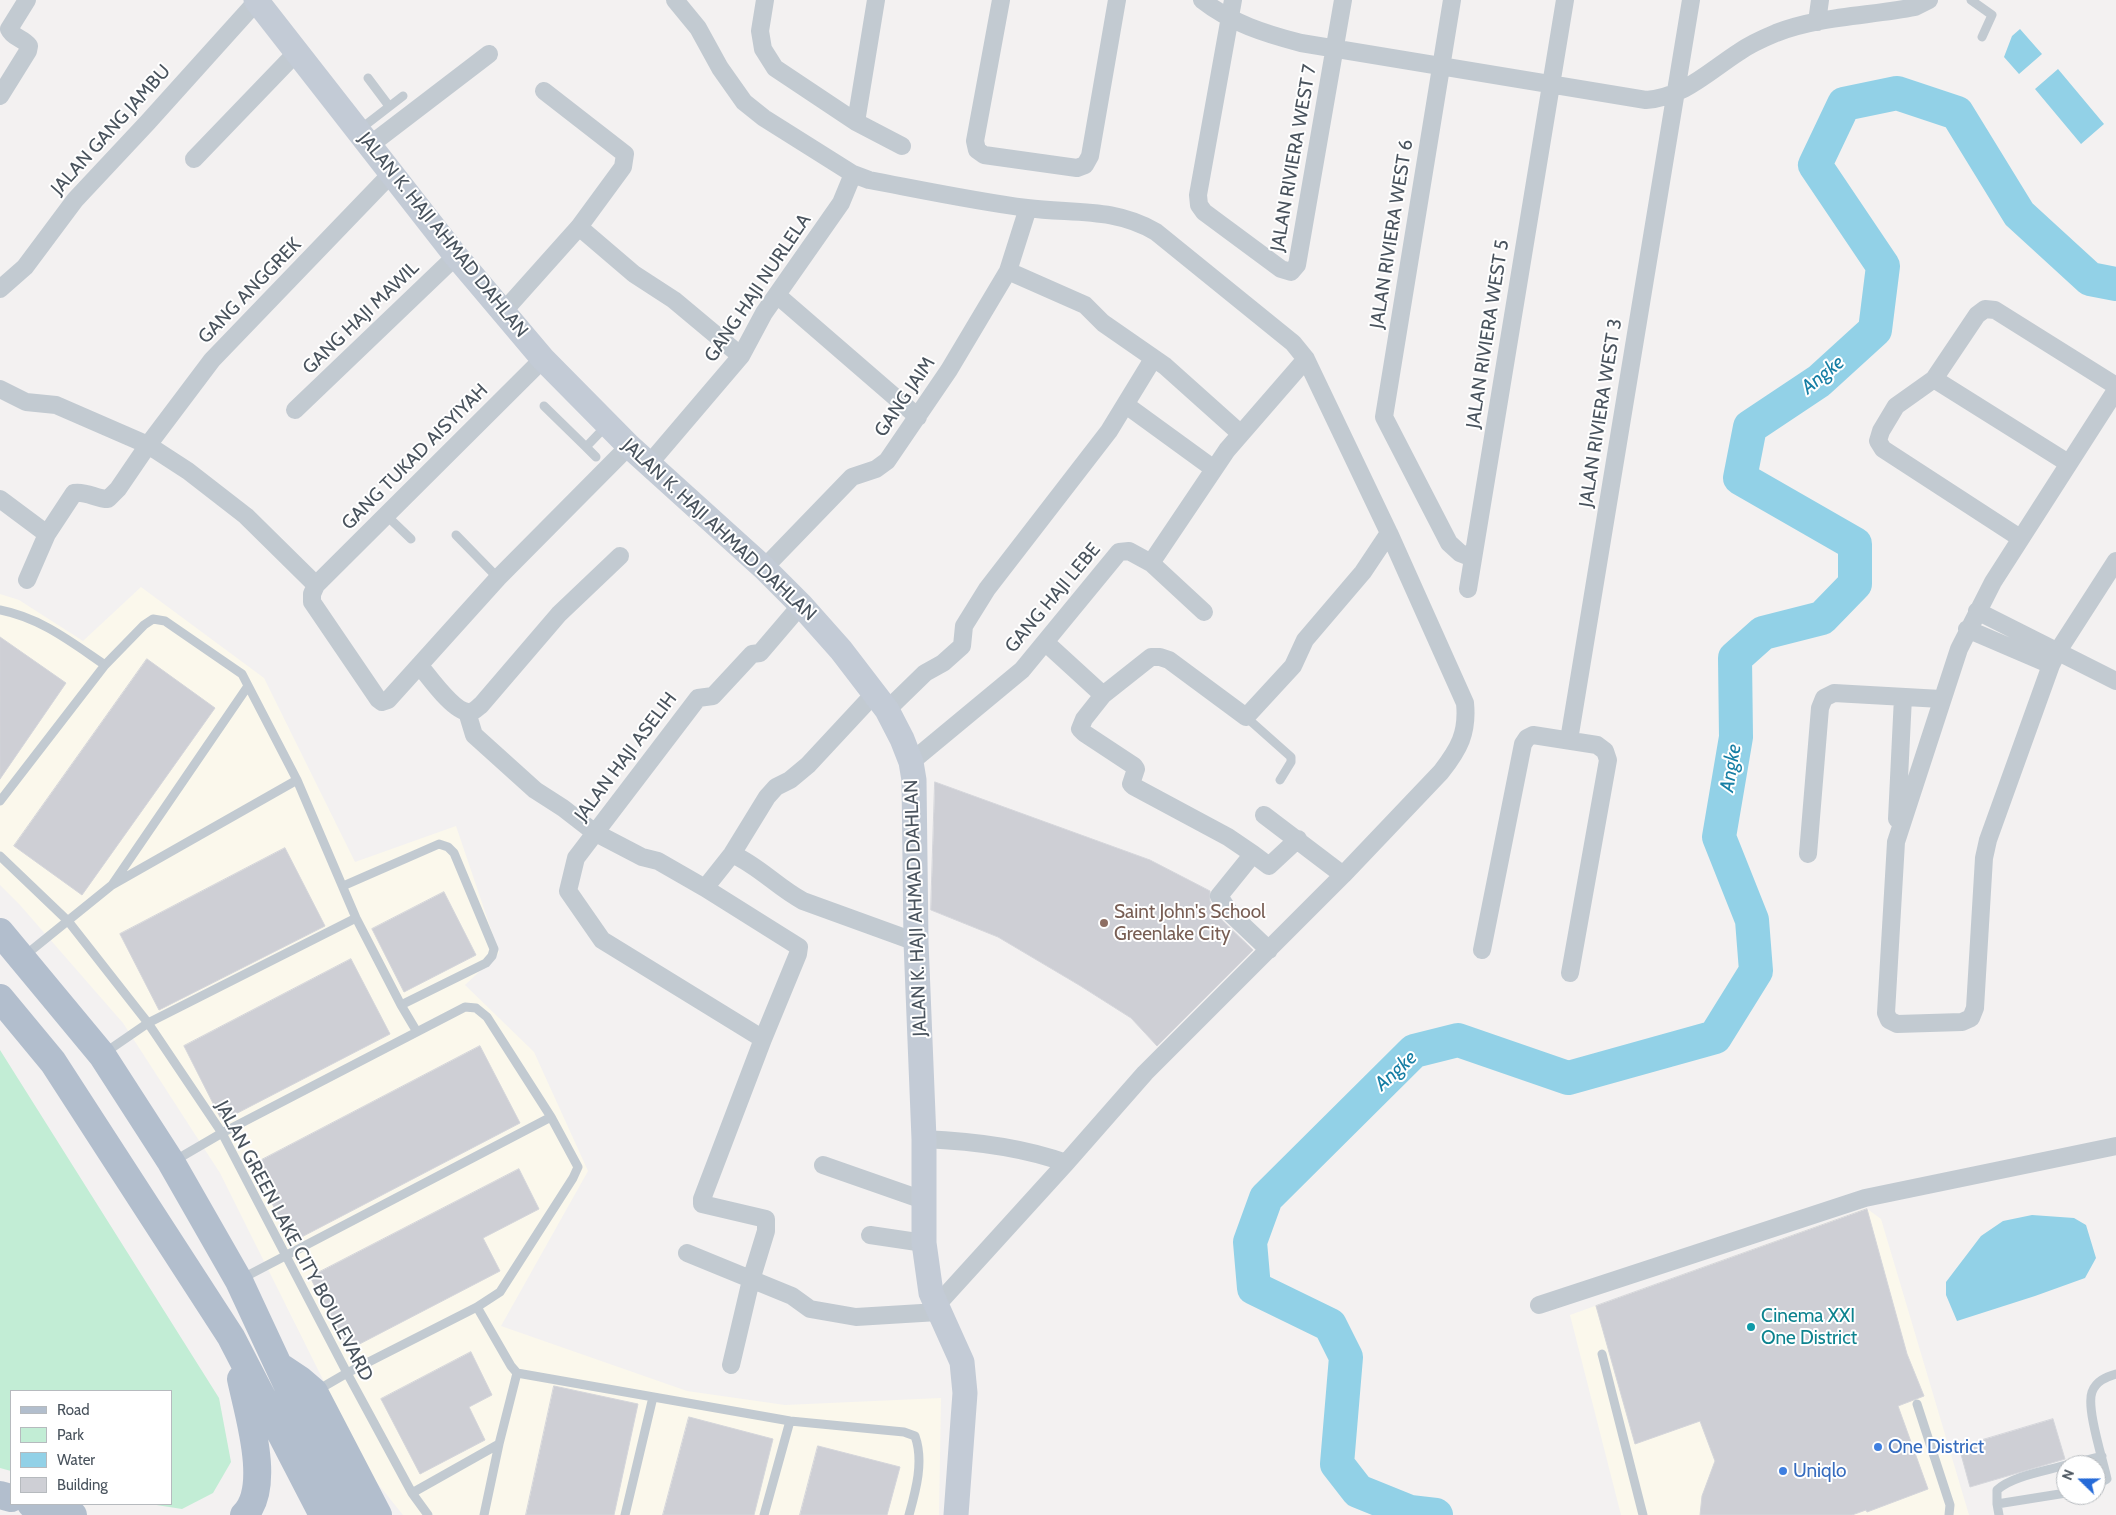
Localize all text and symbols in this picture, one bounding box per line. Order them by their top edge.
street label: JALAN GANG JAMBU [47,60,175,200]
street label: JALAN RIVIERA WEST 7 [1266,63,1322,253]
street label: JALAN K. HAJI AHMAD DAHLAN [353,128,533,342]
street label: JALAN RIVIERA WEST 6 [1366,138,1418,330]
street label: GANG HAJI NURLELA [700,210,816,366]
street label: GANG ANGGREK [194,233,306,349]
street label: JALAN RIVIERA WEST 5 [1462,238,1514,430]
street label: GANG HAJI MAWIL [298,257,424,379]
street label: JALAN RIVIERA WEST 3 [1575,317,1627,509]
water label: Angke [1797,350,1849,400]
street label: GANG JAIM [870,353,940,441]
street label: GANG TUKAD AISYIYAH [337,379,493,535]
street label: JALAN K. HAJI AHMAD DAHLAN [617,434,821,626]
street label: GANG HAJI LEBE [1001,539,1105,657]
street label: JALAN HAJI ASELIH [570,688,682,826]
water label: Angke [1715,742,1747,794]
street label: JALAN K. HAJI AHMAD DAHLAN [900,779,932,1037]
place label: Saint John's School Greenlake City [1114,901,1266,945]
marker: Saint John's School Greenlake City [1098,917,1110,929]
water label: Angke [1370,1046,1422,1096]
street label: JALAN GREEN LAKE CITY BOULEVARD [210,1097,378,1385]
place label: Cinema XXI One District [1761,1305,1857,1349]
marker: Cinema XXI One District [1745,1321,1757,1333]
legend [10,1390,172,1505]
text: Road [57,1401,90,1419]
text: Park [57,1426,84,1444]
place label: One District [1888,1436,1984,1458]
marker: One District [1872,1441,1884,1453]
text: Water [57,1451,95,1469]
north arrow [2056,1455,2106,1505]
place label: Uniqlo [1793,1460,1847,1482]
marker: Uniqlo [1777,1465,1789,1477]
text: N [2058,1467,2078,1483]
text: Building [57,1476,108,1494]

